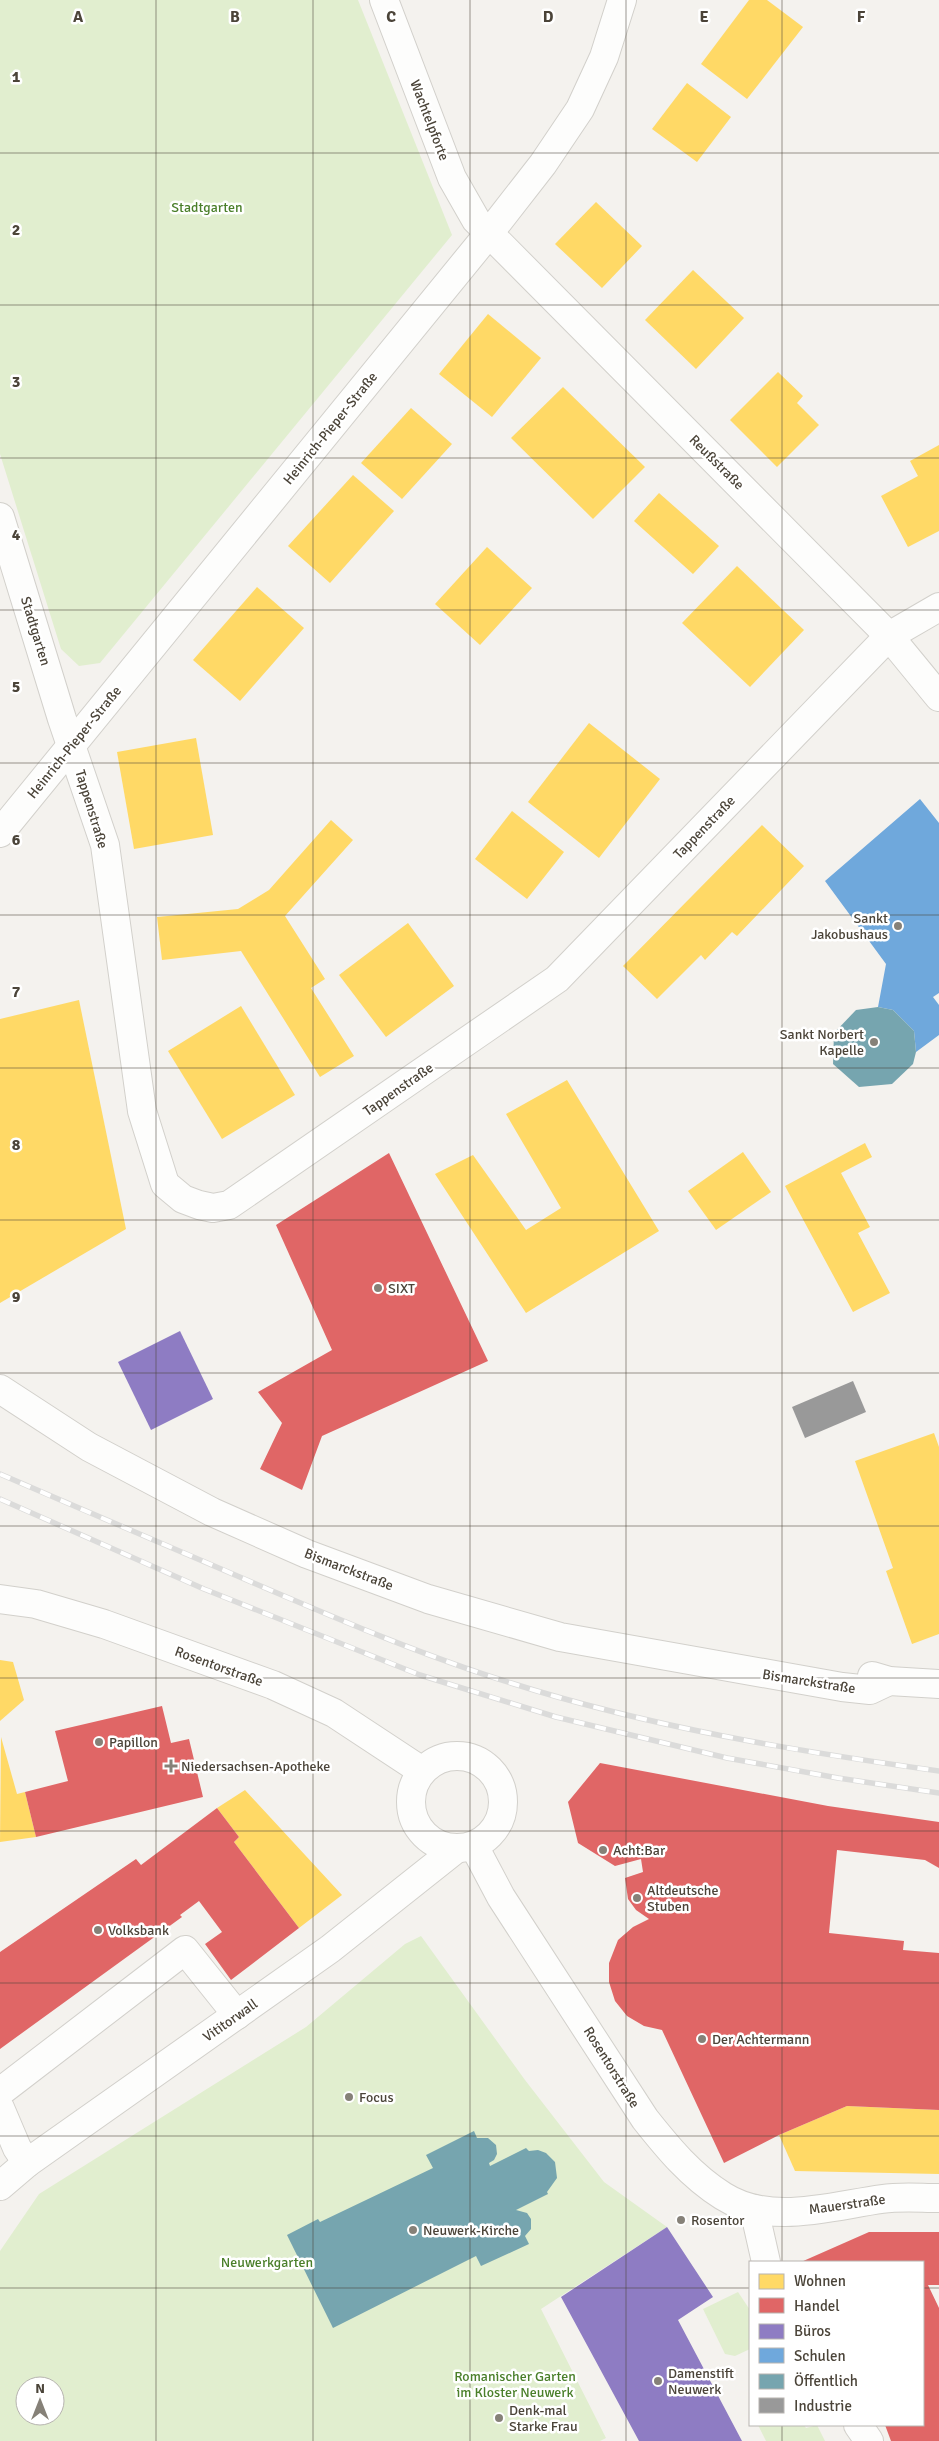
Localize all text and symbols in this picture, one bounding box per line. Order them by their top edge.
text: A [73,7,84,27]
text: B [230,7,240,27]
text: C [386,7,396,27]
text: D [543,7,554,27]
text: E [699,7,709,27]
text: F [857,7,866,27]
text: 1 [12,67,21,87]
street label: Wachtelpforte [406,77,453,163]
park label: Stadtgarten [171,199,243,216]
text: 2 [12,220,20,240]
street label: Heinrich-Pieper-Straße [280,369,381,488]
text: 3 [12,372,20,392]
street label: Reußstraße [686,431,748,493]
text: 4 [12,525,21,545]
street label: Stadtgarten [17,595,54,668]
text: 5 [12,677,20,697]
street label: Heinrich-Pieper-Straße [24,683,125,802]
street label: Tappenstraße [71,768,112,851]
street label: Tappenstraße [670,792,739,863]
text: 6 [12,830,21,850]
place label: Sankt Jakobushaus [811,910,888,943]
marker: Sankt Jakobushaus [892,920,904,932]
text: 7 [12,982,21,1002]
place label: Sankt Norbert Kapelle [780,1026,864,1059]
marker: Sankt Norbert Kapelle [868,1036,880,1048]
street label: Tappenstraße [360,1059,437,1120]
text: 8 [12,1135,21,1155]
place label: SIXT [388,1280,415,1297]
marker: SIXT [372,1282,384,1294]
text: 9 [12,1287,21,1307]
street label: Bismarckstraße [302,1545,396,1594]
street label: Rosentorstraße [172,1643,265,1690]
street label: Bismarckstraße [761,1666,857,1697]
place label: Papillon [109,1734,158,1751]
marker: Papillon [93,1736,105,1748]
place label: Niedersachsen-Apotheke [181,1758,330,1775]
marker: Niedersachsen-Apotheke [165,1760,177,1772]
place label: Acht:Bar [613,1842,666,1859]
marker: Acht:Bar [597,1844,609,1856]
place label: Altdeutsche Stuben [647,1882,718,1915]
marker: Altdeutsche Stuben [631,1892,643,1904]
place label: Volksbank [108,1922,169,1939]
marker: Volksbank [92,1924,104,1936]
street label: Vititorwall [200,1995,261,2045]
street label: Rosentorstraße [580,2024,643,2111]
place label: Der Achtermann [712,2031,809,2048]
marker: Der Achtermann [696,2033,708,2045]
place label: Focus [359,2089,394,2106]
marker: Focus [343,2091,355,2103]
street label: Mauerstraße [808,2191,886,2218]
place label: Rosentor [691,2212,745,2229]
marker: Rosentor [675,2214,687,2226]
place label: Neuwerk-Kirche [423,2222,519,2239]
marker: Neuwerk-Kirche [407,2224,419,2236]
park label: Neuwerkgarten [221,2254,313,2271]
legend [749,2261,924,2426]
text: Wohnen [794,2272,846,2290]
text: Handel [794,2297,840,2315]
text: Büros [794,2322,831,2340]
text: Schulen [794,2347,846,2365]
place label: Damenstift Neuwerk [668,2365,734,2398]
park label: Romanischer Garten im Kloster Neuwerk [454,2368,576,2401]
text: Öffentlich [794,2372,858,2390]
marker: Damenstift Neuwerk [652,2375,664,2387]
north arrow [15,2376,65,2426]
text: N [35,2380,45,2397]
text: Industrie [794,2397,852,2415]
place label: Denk-mal Starke Frau [509,2402,578,2435]
marker: Denk-mal Starke Frau [493,2412,505,2424]

